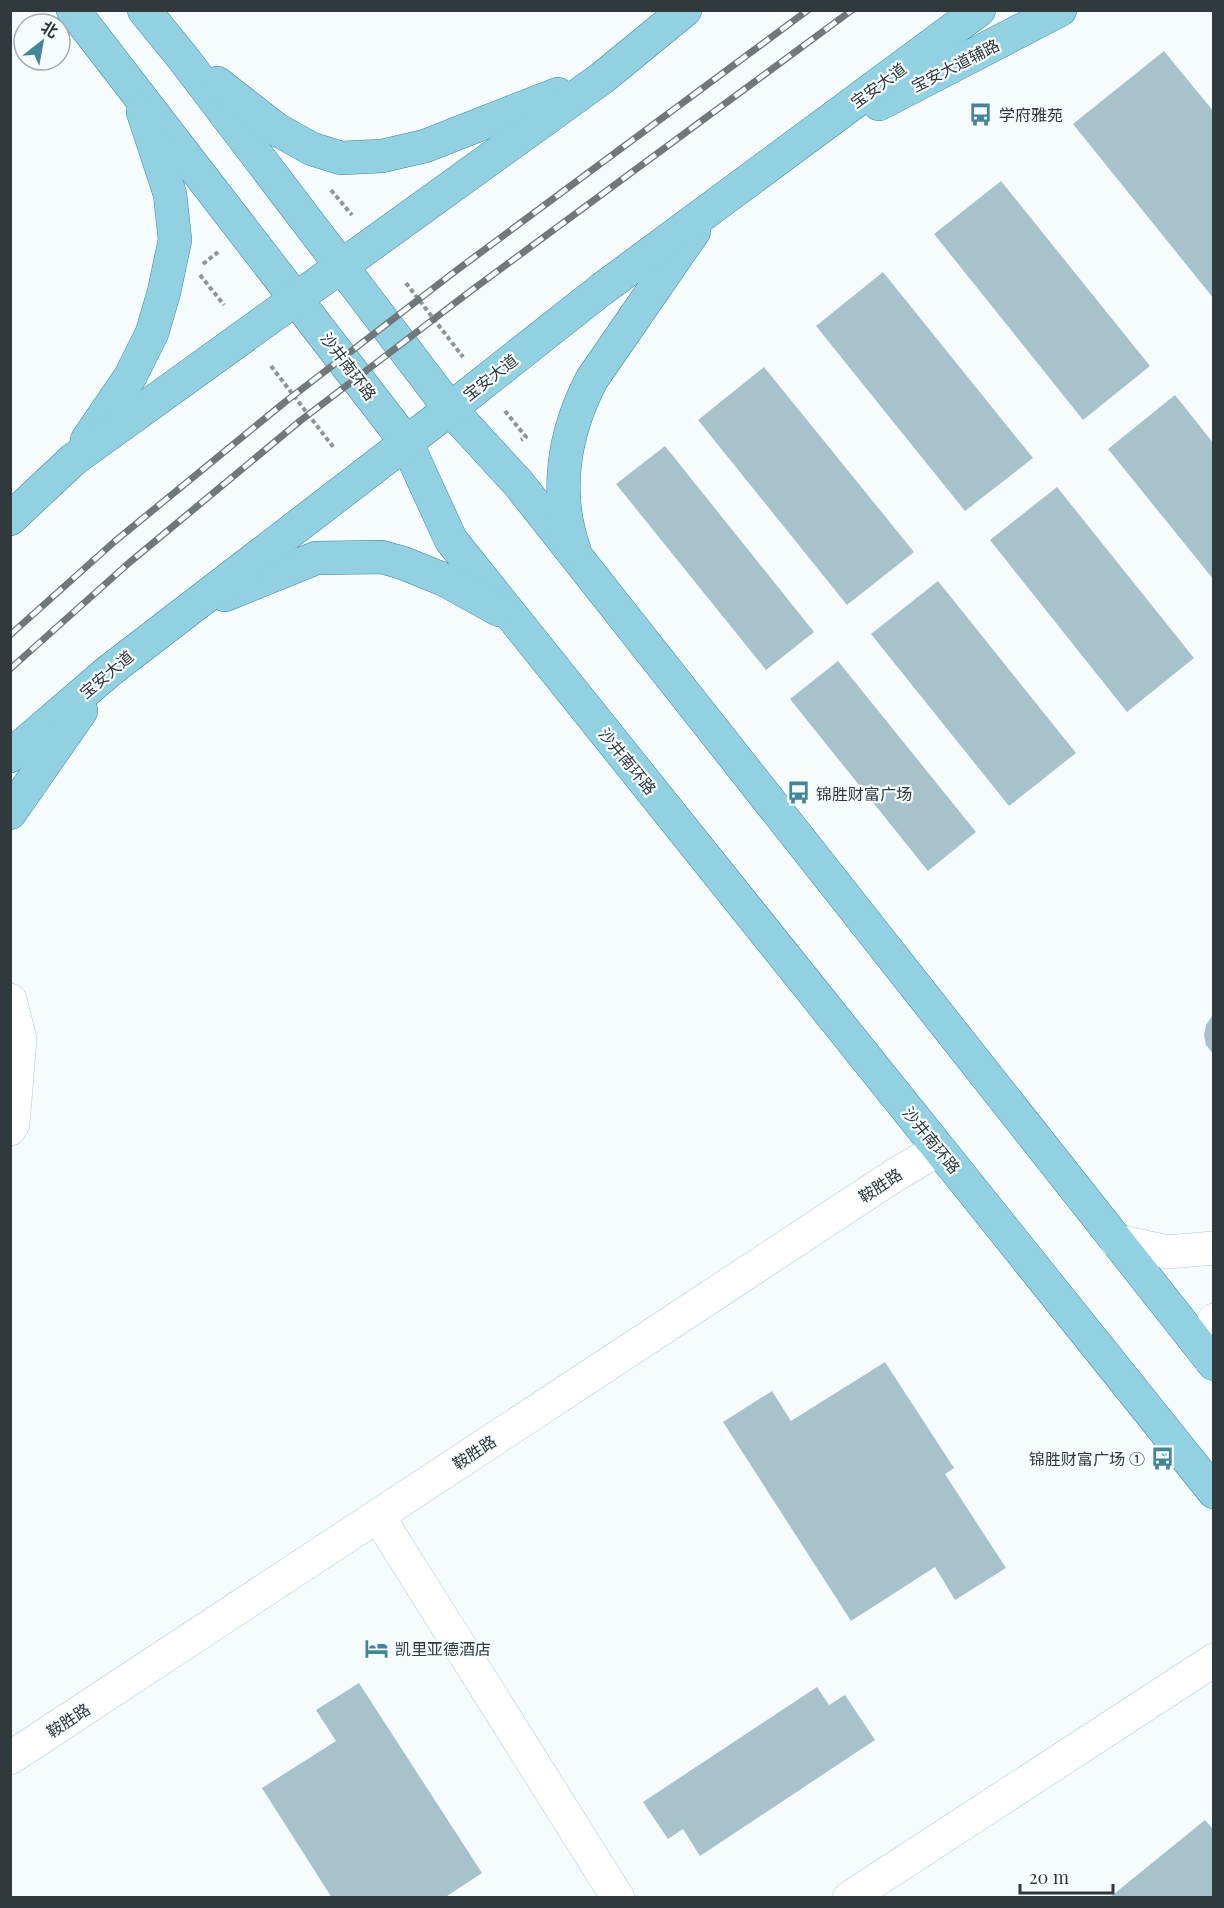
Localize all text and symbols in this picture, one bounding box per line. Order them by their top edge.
north arrow [12,12,72,72]
text: 北 [38,16,62,42]
street label: 宝安大道辅路 [907,34,1003,96]
street label: 宝安大道 [846,58,910,112]
bus stop icon: 学府雅苑 [968,101,994,127]
place label: 学府雅苑 [999,104,1063,125]
street label: 沙井南环路 [317,328,381,404]
street label: 宝安大道 [458,349,522,405]
street label: 宝安大道 [75,645,137,703]
street label: 沙井南环路 [595,723,661,799]
bus stop icon: 锦胜财富广场 [785,780,811,806]
place label: 锦胜财富广场 [816,783,912,804]
street label: 沙井南环路 [899,1102,965,1178]
street label: 鞍胜路 [854,1163,906,1207]
street label: 鞍胜路 [448,1430,500,1474]
bus stop icon: 锦胜财富广场 ① [1150,1445,1176,1471]
place label: 锦胜财富广场 ① [1029,1448,1145,1469]
hotel icon: 凯里亚德酒店 [364,1635,390,1661]
place label: 凯里亚德酒店 [395,1638,491,1659]
street label: 鞍胜路 [42,1698,94,1742]
scale bar [1020,1857,1113,1895]
text: 20 m [1029,1865,1069,1889]

